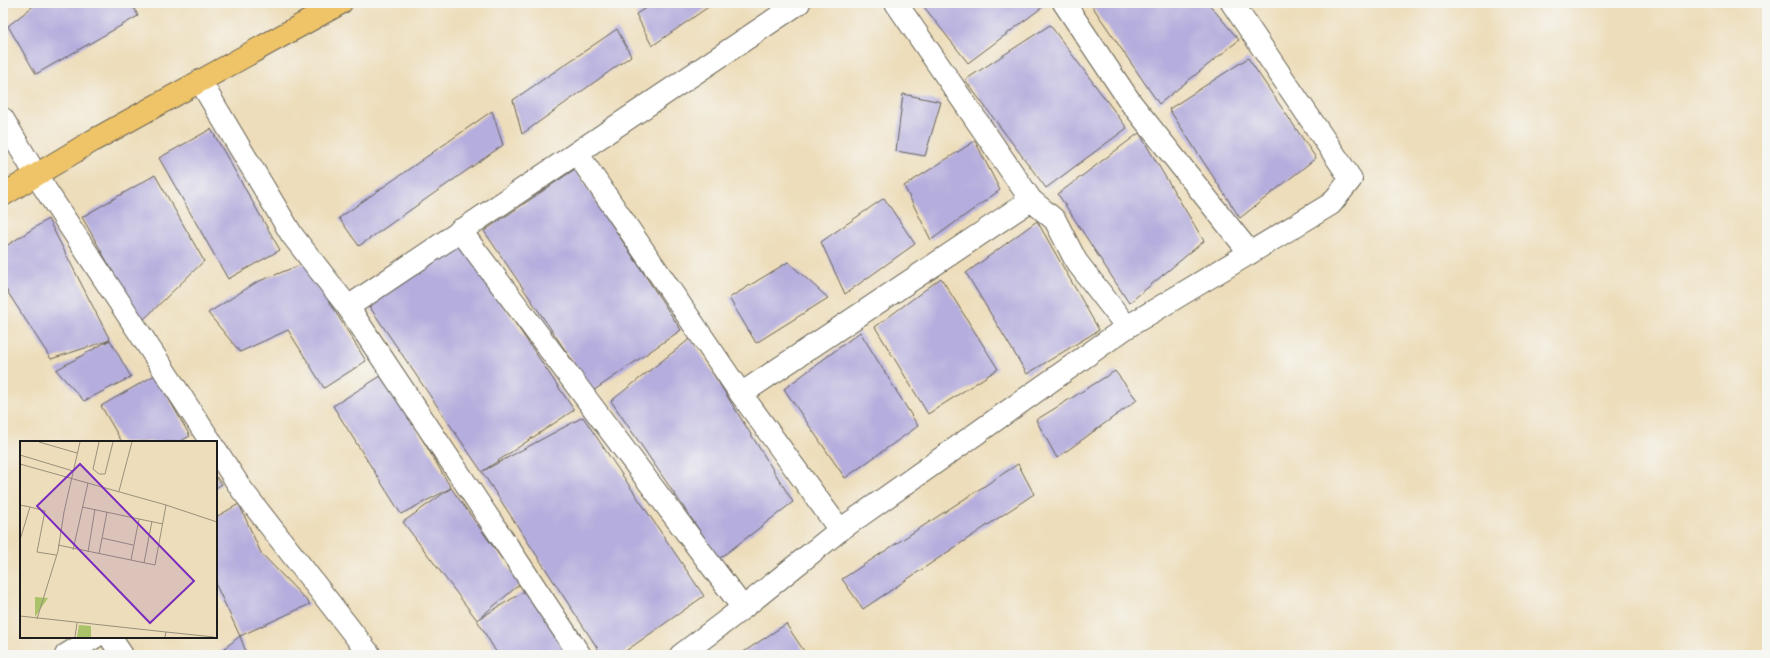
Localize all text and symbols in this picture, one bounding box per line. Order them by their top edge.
inset map [20,441,217,638]

